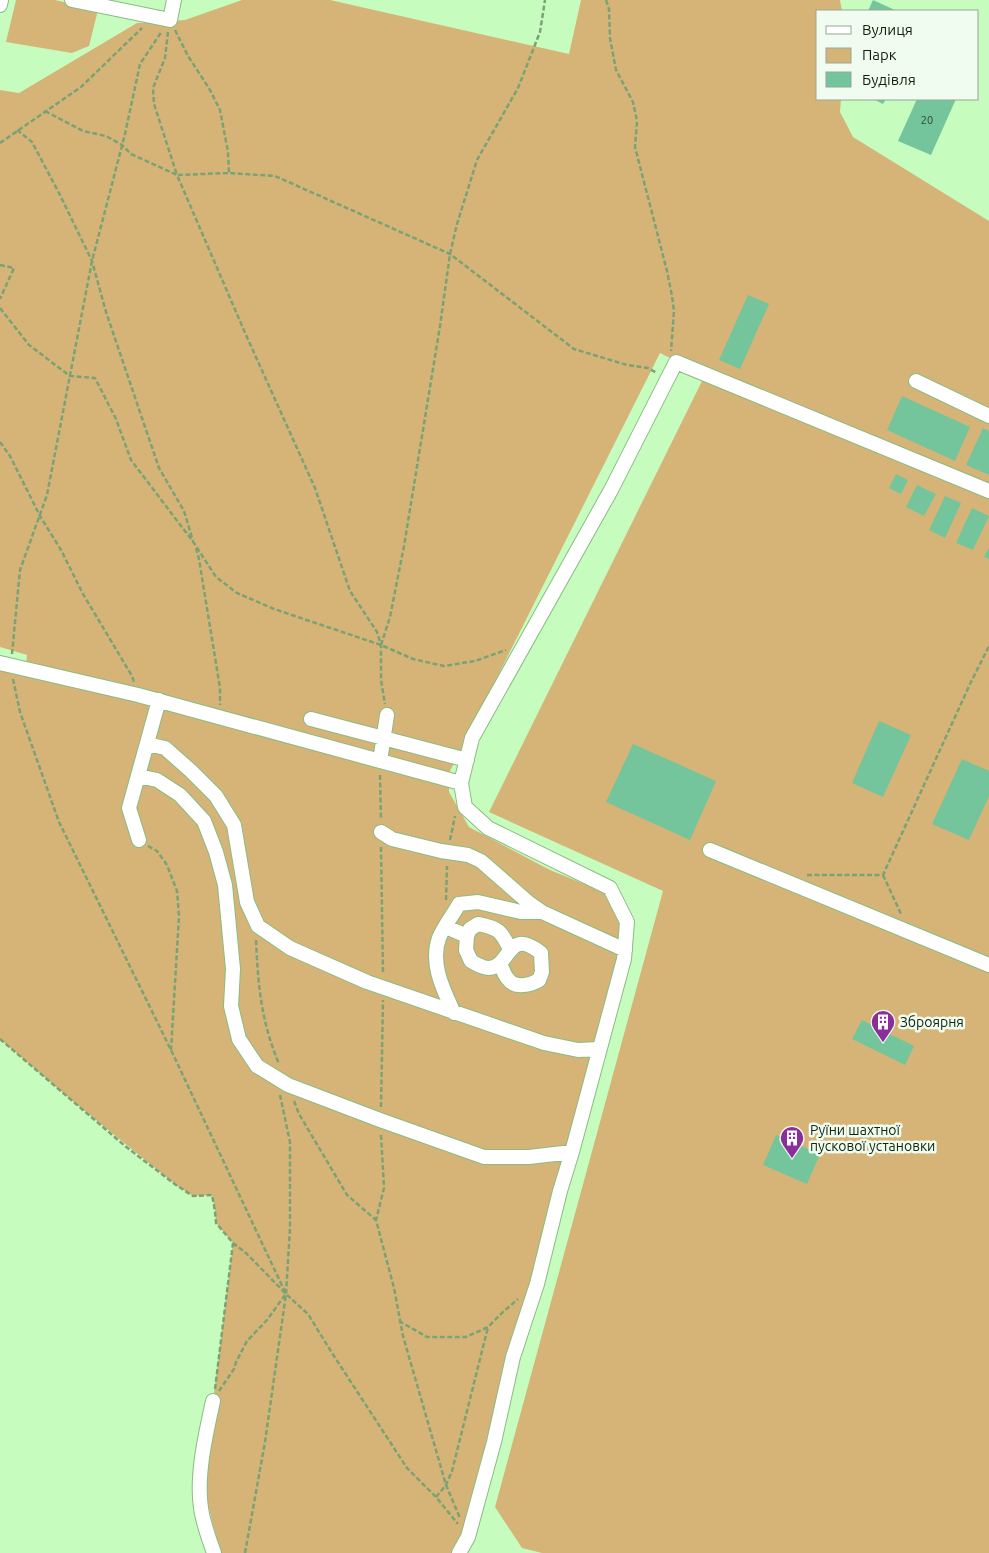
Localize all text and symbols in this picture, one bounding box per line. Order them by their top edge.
legend [816,10,979,100]
text: Вулиця [862,21,913,38]
text: Парк [862,46,897,63]
text: Будівля [862,71,916,88]
house number: 20 [921,114,933,126]
building icon: Зброярня [870,1009,896,1043]
place label: Зброярня [900,1014,964,1030]
place label: Руїни шахтної пускової установки [810,1122,935,1154]
building icon: Руїни шахтної пускової установки [779,1125,805,1159]

